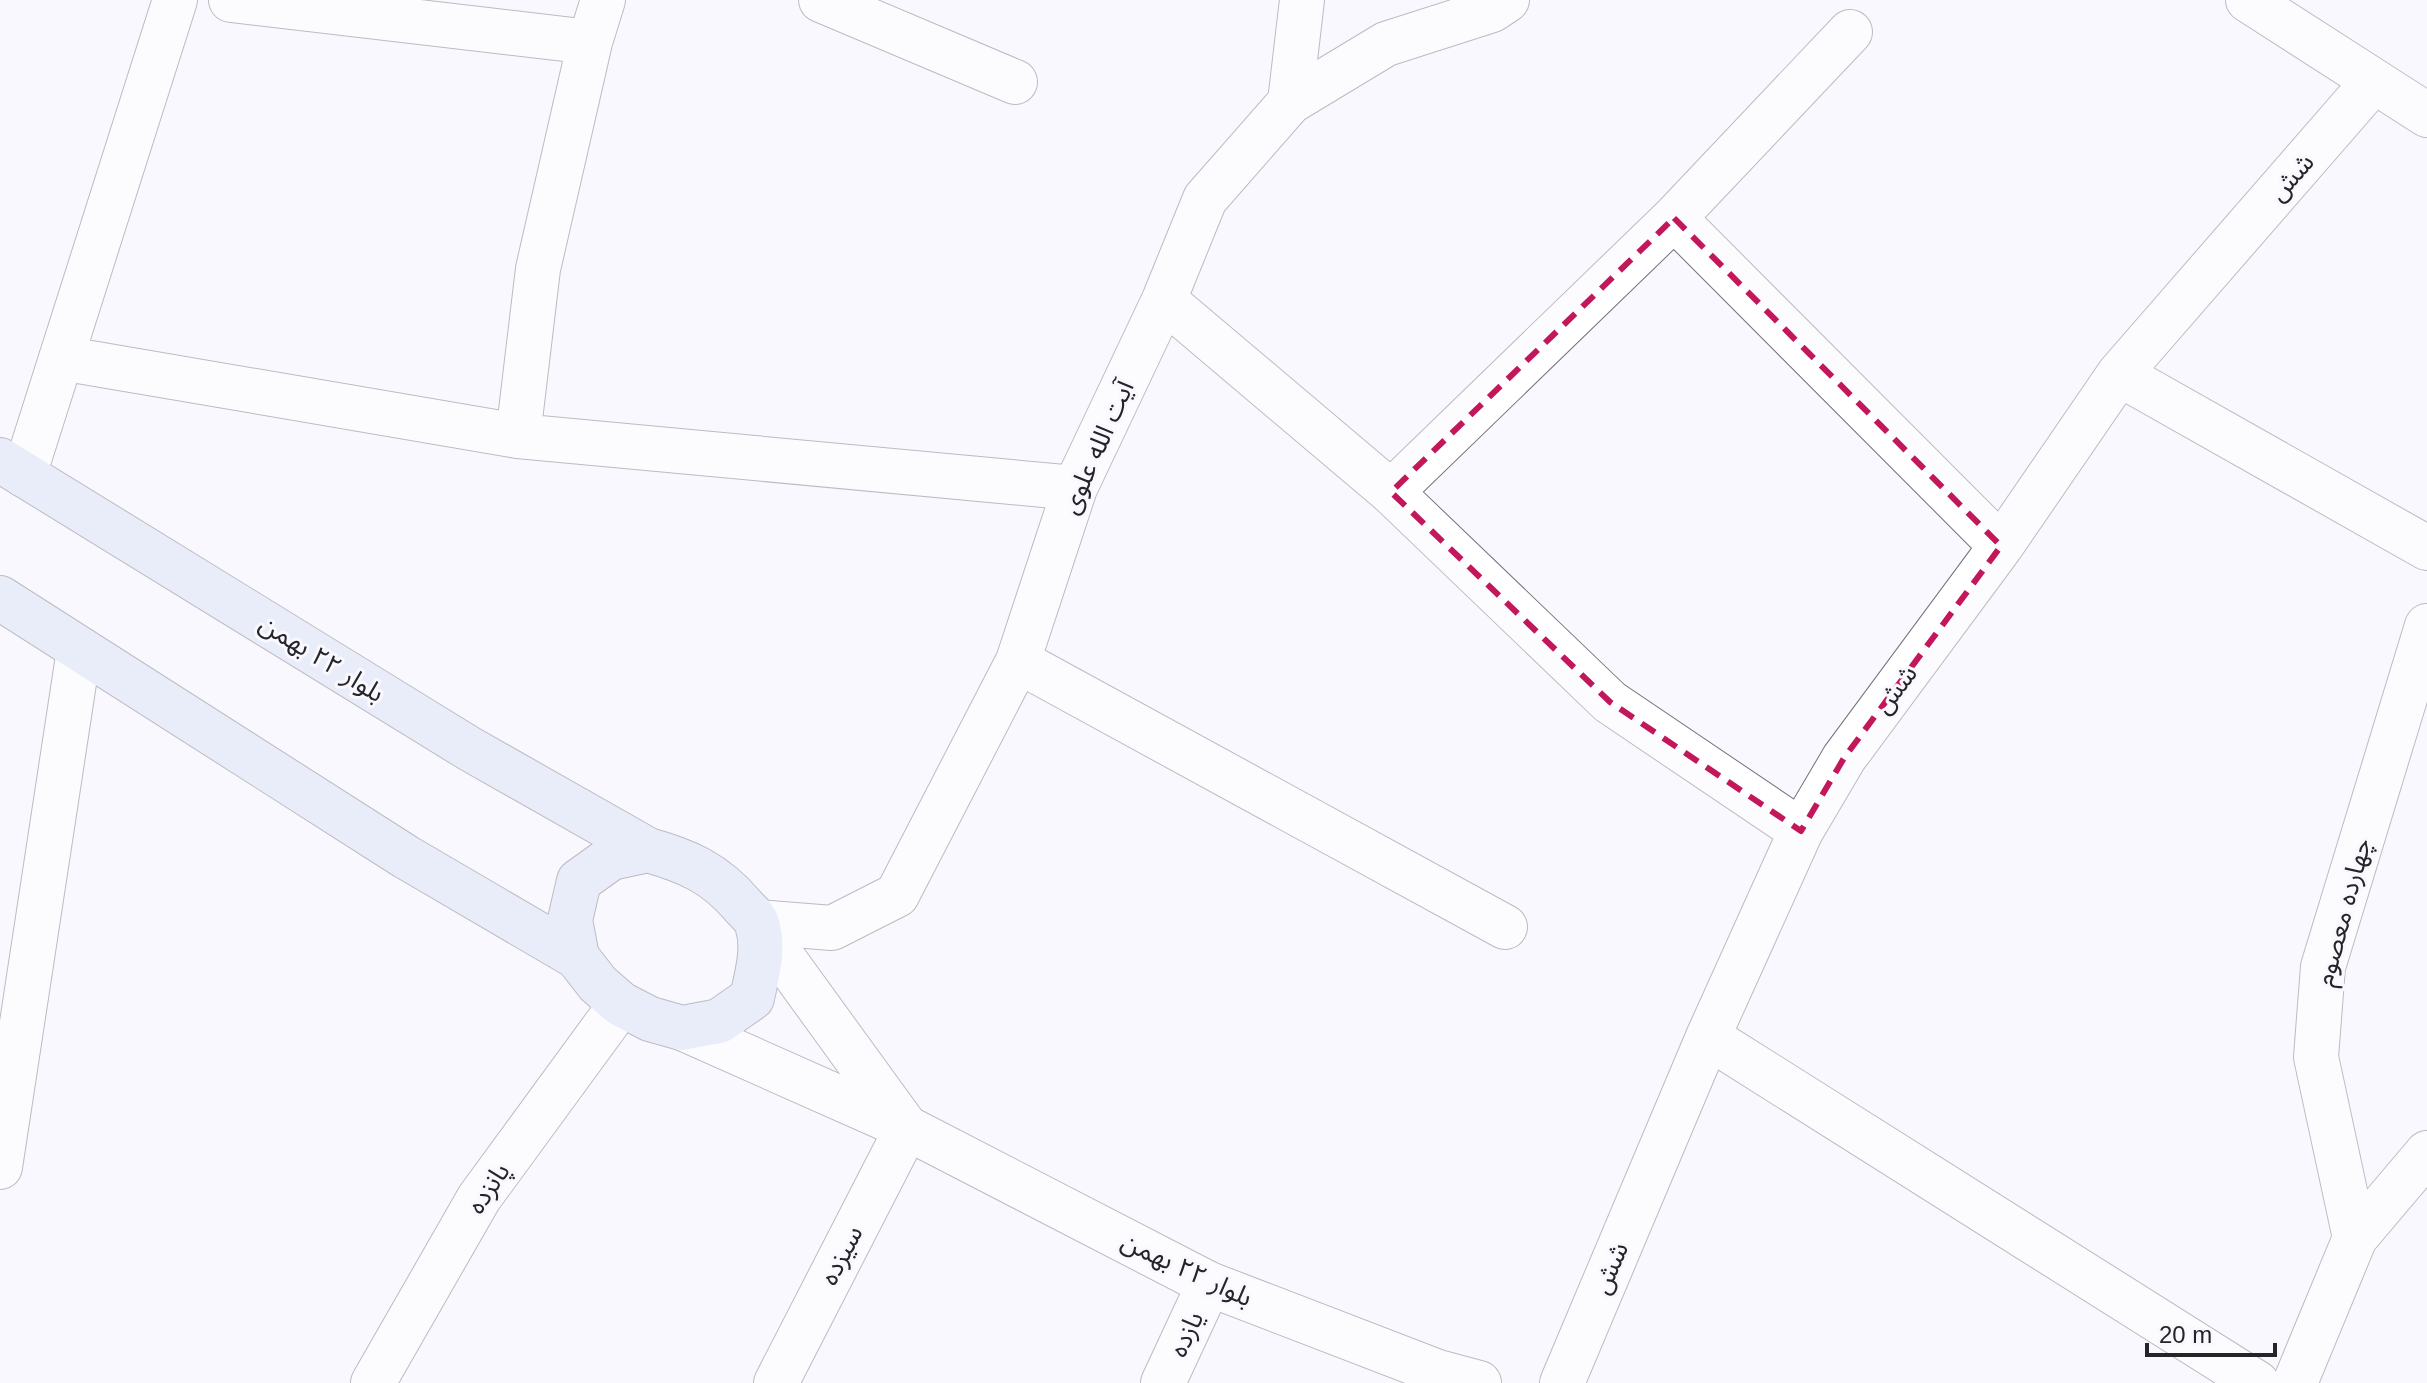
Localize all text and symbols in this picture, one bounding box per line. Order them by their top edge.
street label: شش [2262,147,2320,207]
street label: آیت الله علوی [1054,374,1140,518]
street label: بلوار ۲۲ بهمن [254,608,390,708]
street label: شش [1867,659,1923,719]
street label: چهارده معصوم [2309,835,2382,990]
street label: پانزده [460,1157,518,1220]
street label: سیزده [813,1220,869,1290]
street label: بلوار ۲۲ بهمن [1117,1226,1257,1312]
street label: شش [1586,1238,1634,1298]
street label: یازده [1162,1306,1210,1362]
scale bar [2147,1307,2275,1357]
text: 20 m [2159,1321,2212,1348]

